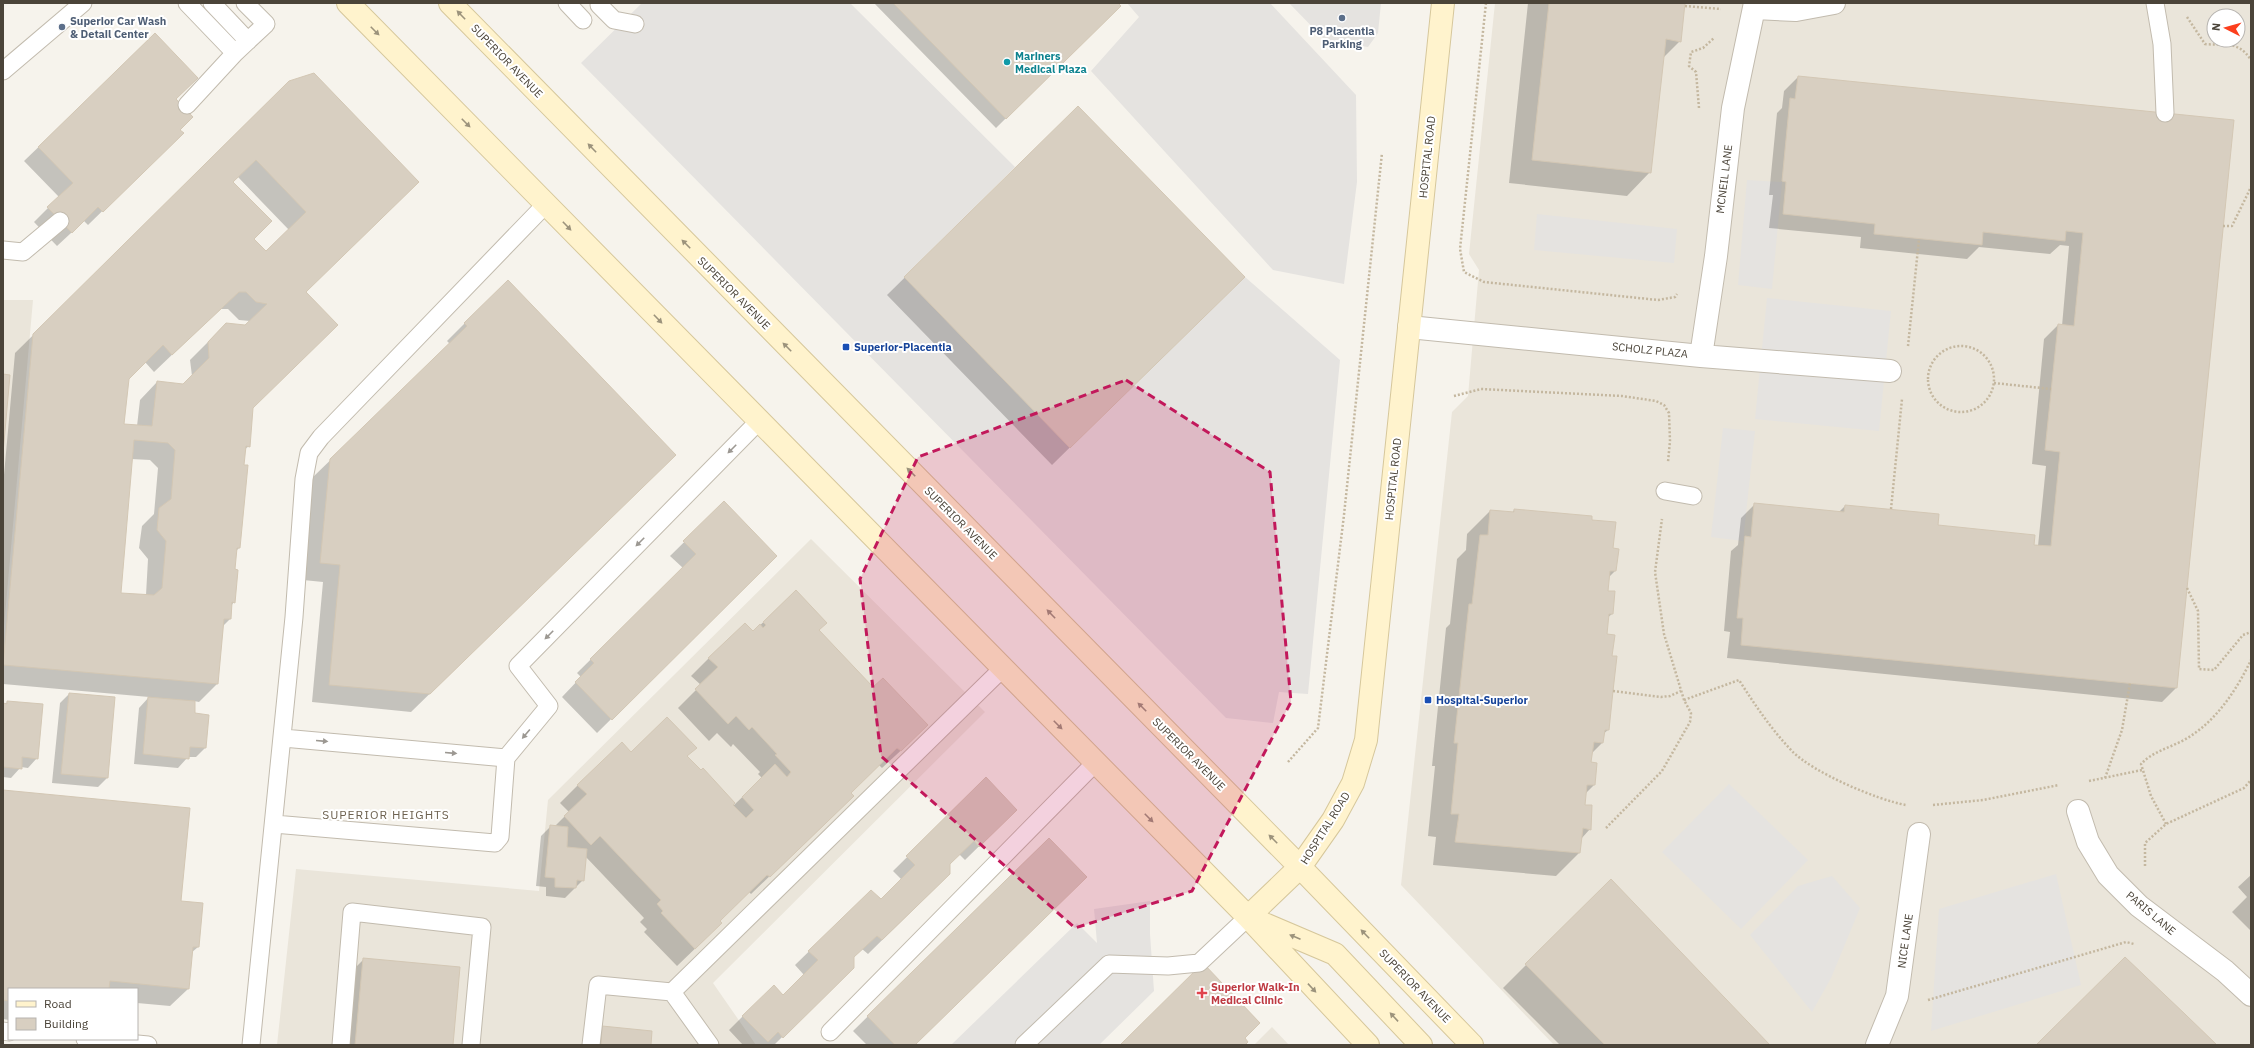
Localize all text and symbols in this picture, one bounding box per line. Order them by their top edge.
north arrow [2206,8,2246,48]
one-way arrow [457,10,466,20]
marker: P8 Placentia Parking [1337,13,1347,23]
place label: Superior Car Wash & Detail Center [70,14,166,41]
street label: SUPERIOR AVENUE [468,21,546,101]
marker: Superior Car Wash & Detail Center [57,22,67,32]
text: N [2209,22,2223,32]
place label: P8 Placentia Parking [1309,24,1375,51]
one-way arrow [370,26,380,36]
place label: Mariners Medical Plaza [1015,49,1087,76]
marker: Mariners Medical Plaza [1002,57,1012,67]
street label: HOSPITAL ROAD [1416,115,1438,199]
one-way arrow [461,118,471,128]
one-way arrow [587,143,597,153]
street label: MCNEIL LANE [1713,144,1735,214]
one-way arrow [562,221,572,231]
one-way arrow [681,239,691,249]
street label: SUPERIOR AVENUE [695,254,773,332]
one-way arrow [653,314,663,324]
street label: SCHOLZ PLAZA [1611,339,1689,361]
place label: Superior-Placentia [854,340,952,354]
one-way arrow [782,342,792,352]
marker: Superior-Placentia [841,342,851,352]
street label: HOSPITAL ROAD [1382,437,1404,521]
one-way arrow [727,444,736,454]
one-way arrow [906,467,915,477]
street label: SUPERIOR AVENUE [922,484,1000,562]
one-way arrow [636,537,645,547]
one-way arrow [1046,609,1056,619]
one-way arrow [544,630,554,640]
place label: Hospital-Superior [1436,693,1529,707]
marker: Hospital-Superior [1423,695,1433,705]
one-way arrow [1137,702,1147,712]
street label: SUPERIOR AVENUE [1150,715,1228,793]
one-way arrow [1053,721,1063,730]
one-way arrow [521,728,530,739]
one-way arrow [316,738,328,745]
one-way arrow [445,750,457,756]
street label: HOSPITAL ROAD [1297,789,1353,867]
district label: SUPERIOR HEIGHTS [322,807,450,822]
one-way arrow [1144,813,1154,823]
one-way arrow [1268,834,1278,844]
street label: PARIS LANE [2123,888,2179,938]
street label: NICE LANE [1894,913,1916,969]
one-way arrow [1360,929,1370,939]
one-way arrow [1289,934,1300,940]
street label: SUPERIOR AVENUE [1376,946,1454,1026]
place label: Superior Walk-In Medical Clinic [1211,980,1299,1007]
one-way arrow [1307,983,1317,993]
marker: Superior Walk-In Medical Clinic [1196,987,1208,999]
legend [8,988,138,1040]
text: Road [44,996,72,1011]
one-way arrow [1389,1012,1398,1022]
text: Building [44,1016,89,1031]

